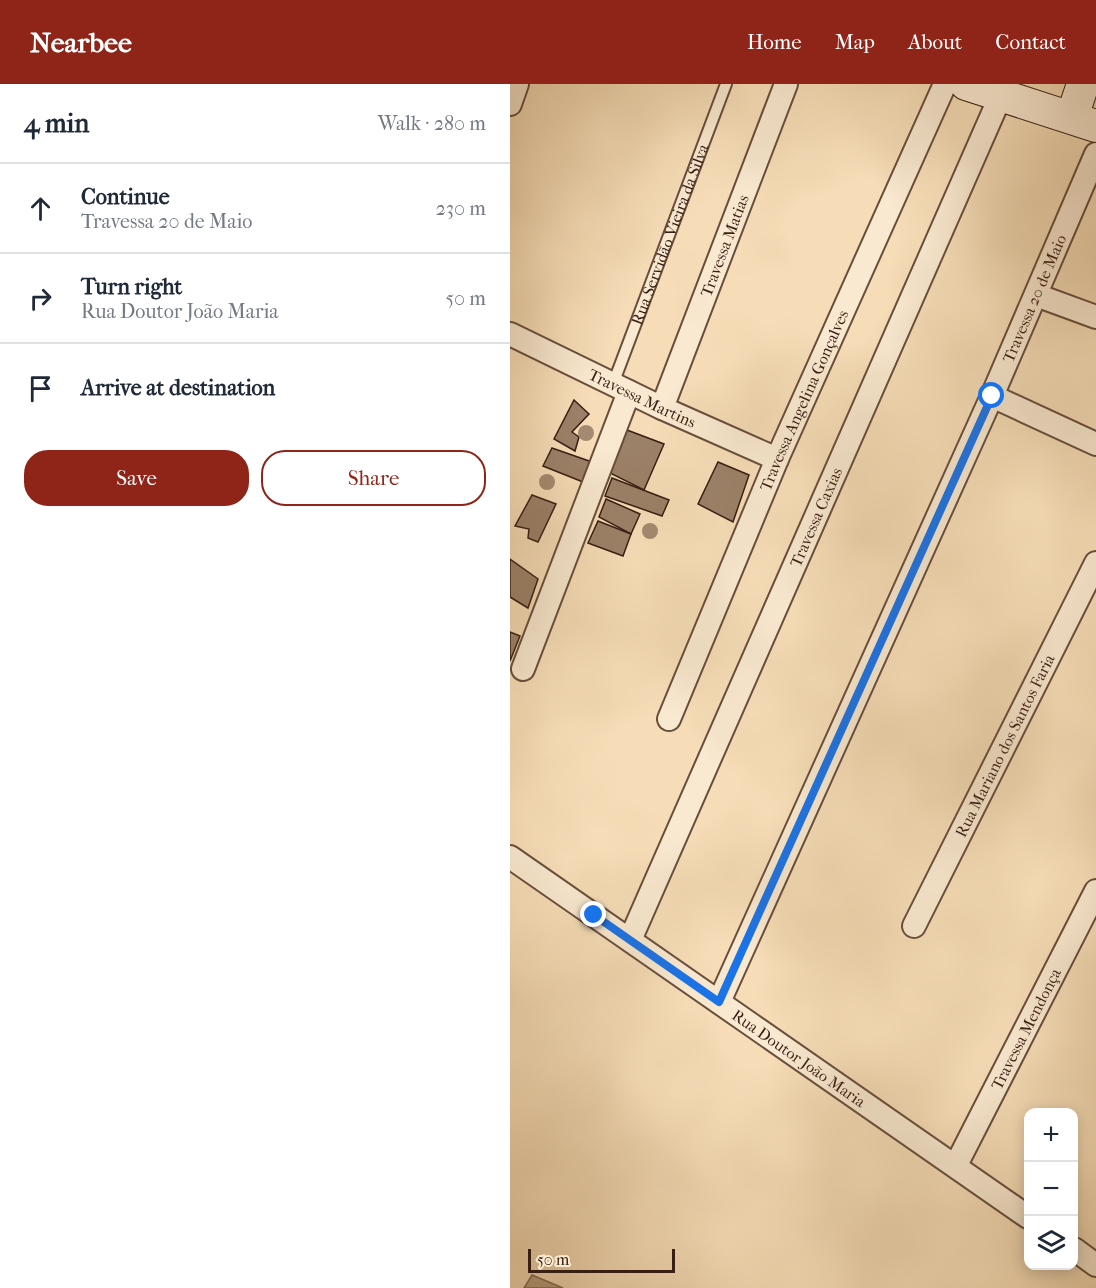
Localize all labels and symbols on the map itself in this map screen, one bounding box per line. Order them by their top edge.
street label: Rua Servidão Vieira da Silva [627,141,712,327]
street label: Travessa Matias [696,192,752,299]
street label: Travessa 20 de Maio [998,231,1070,365]
street label: Travessa Angelina Gonçalves [755,307,852,494]
street label: Travessa Martins [586,364,699,431]
route start [978,382,1004,408]
street label: Travessa Caxias [786,464,846,570]
street label: Rua Mariano dos Santos Faria [951,650,1059,840]
route end [580,901,606,927]
street label: Travessa Mendonça [987,964,1065,1093]
street label: Rua Doutor João Maria [729,1005,870,1111]
scale bar [528,1246,675,1274]

